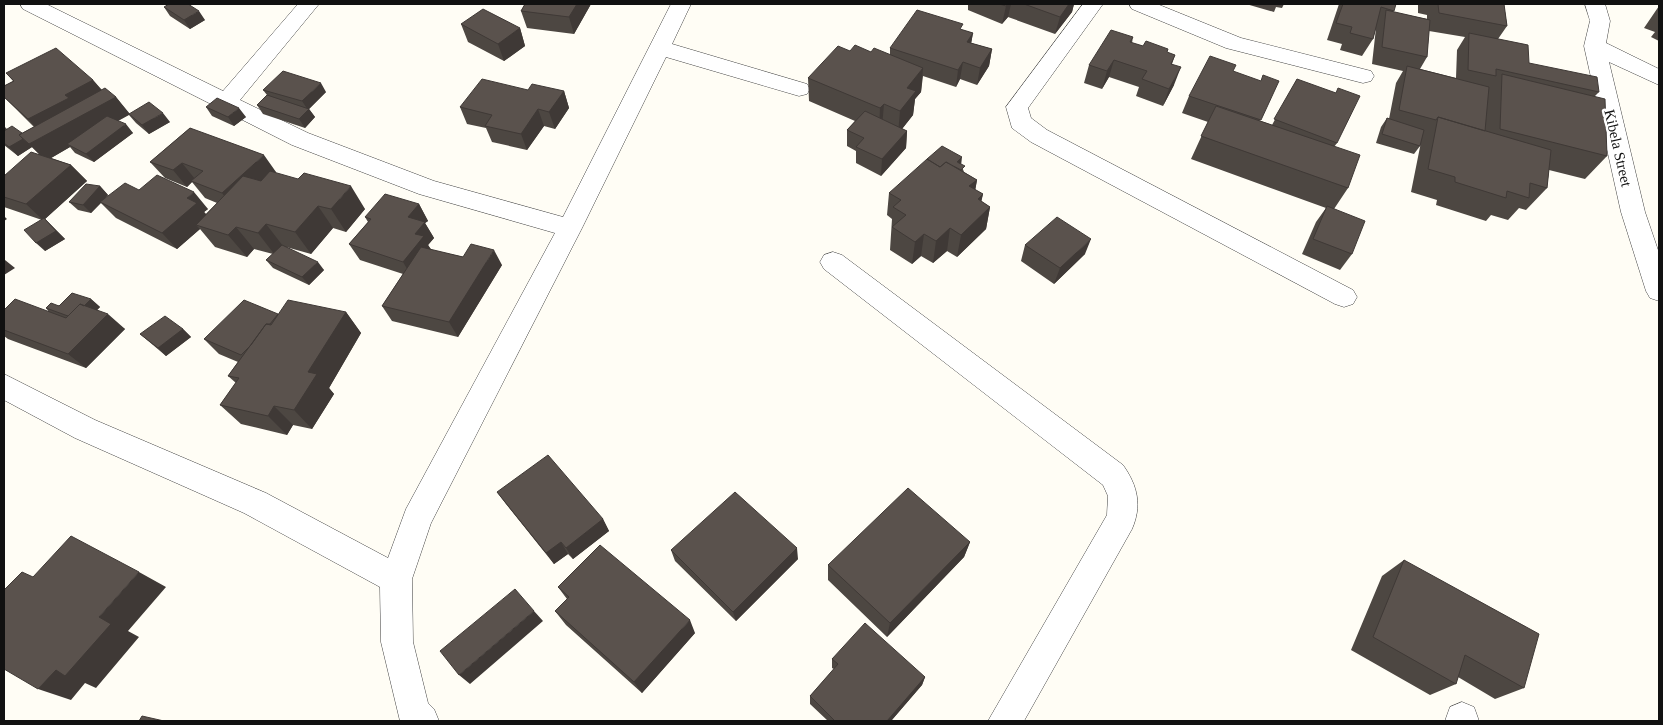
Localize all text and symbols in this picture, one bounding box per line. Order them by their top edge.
street label: Kibela Street [1601,108,1635,189]

